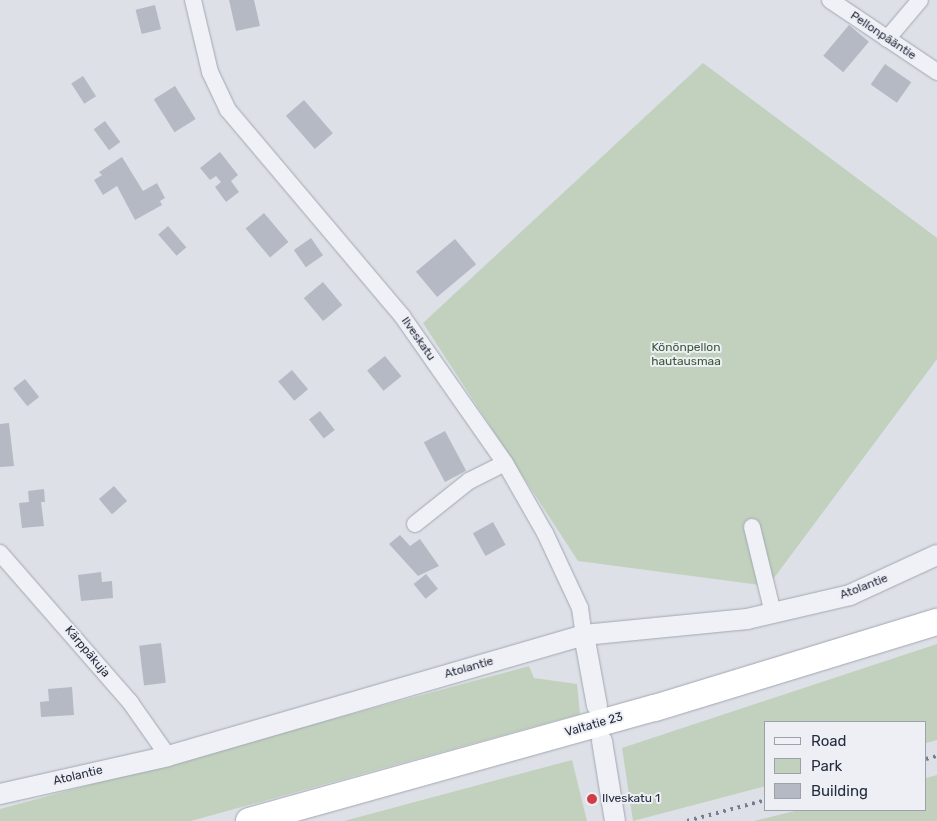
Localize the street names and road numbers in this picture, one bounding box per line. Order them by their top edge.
street label: Pellonpääntie [847,9,919,63]
street label: Ilveskatu [398,314,438,364]
street label: Atolantie [838,571,890,603]
street label: Kärppäkuja [61,623,113,681]
street label: Atolantie [443,654,495,682]
street label: Valtatie 23 [563,710,625,740]
street label: Atolantie [52,763,104,789]

